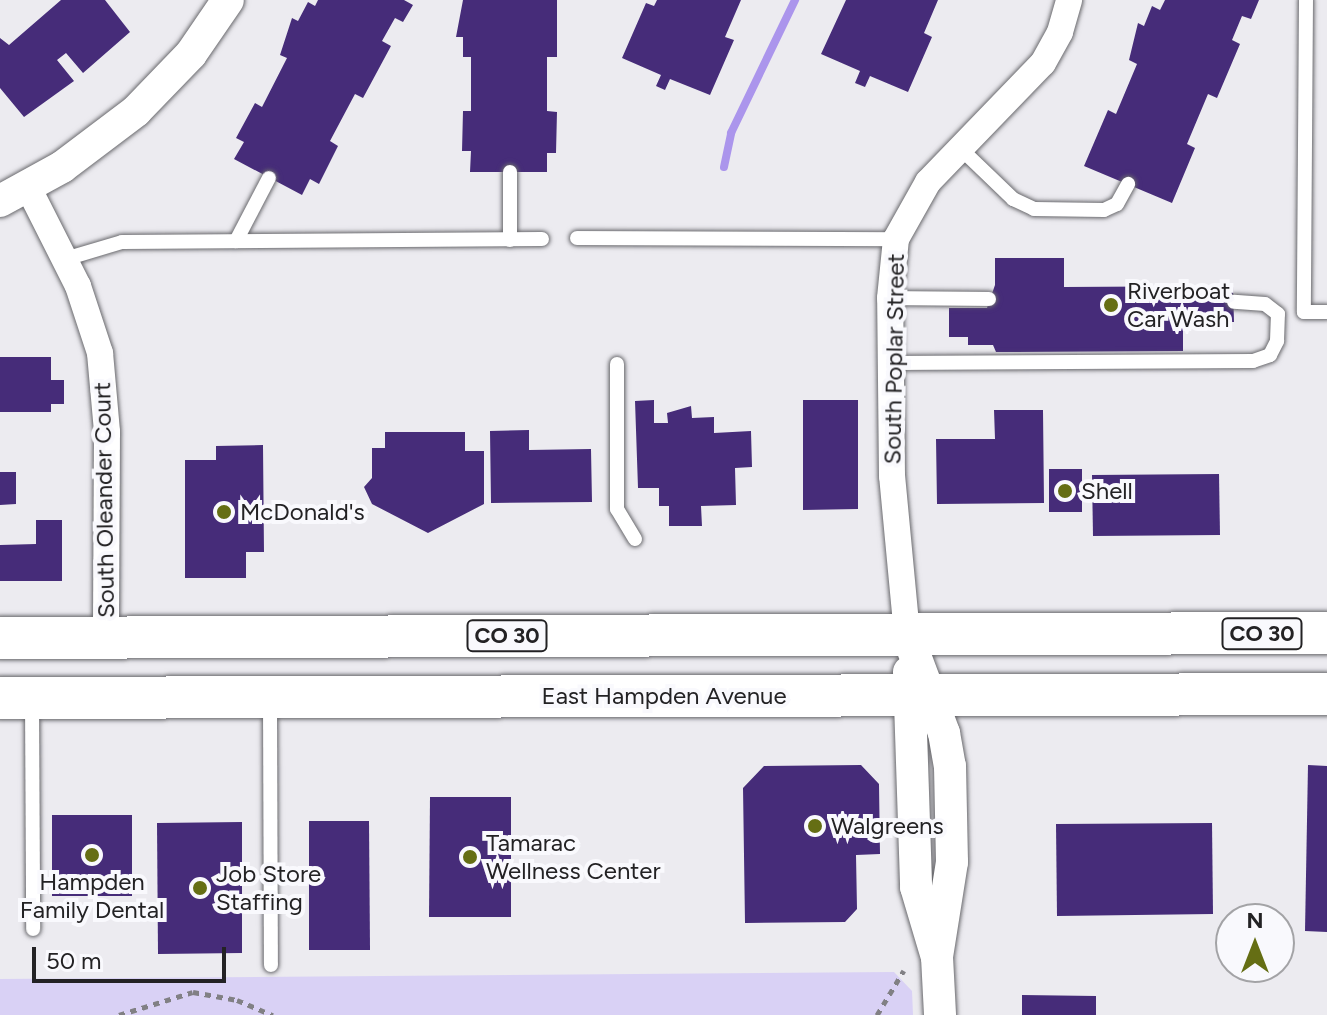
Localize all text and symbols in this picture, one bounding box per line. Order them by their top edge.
street label: South Poplar Street [878,253,910,465]
place label: Riverboat Car Wash [1127,277,1230,333]
marker: Riverboat Car Wash [1102,296,1120,314]
street label: South Oleander Court [88,382,120,618]
place label: Shell [1081,477,1133,505]
marker: Shell [1056,482,1074,500]
place label: McDonald's [240,498,365,526]
marker: McDonald's [215,503,233,521]
road number: CO 30 [1220,616,1304,652]
road number: CO 30 [465,618,549,654]
street label: East Hampden Avenue [541,682,787,710]
place label: Walgreens [831,812,944,840]
marker: Walgreens [806,817,824,835]
place label: Tamarac Wellness Center [486,829,661,885]
marker: Hampden Family Dental [83,846,101,864]
marker: Tamarac Wellness Center [461,848,479,866]
place label: Job Store Staffing [216,860,321,916]
place label: Hampden Family Dental [20,868,164,924]
marker: Job Store Staffing [191,879,209,897]
north arrow [1215,903,1295,983]
text: N [1246,907,1264,934]
scale bar [36,931,230,981]
text: 50 m [46,946,102,975]

